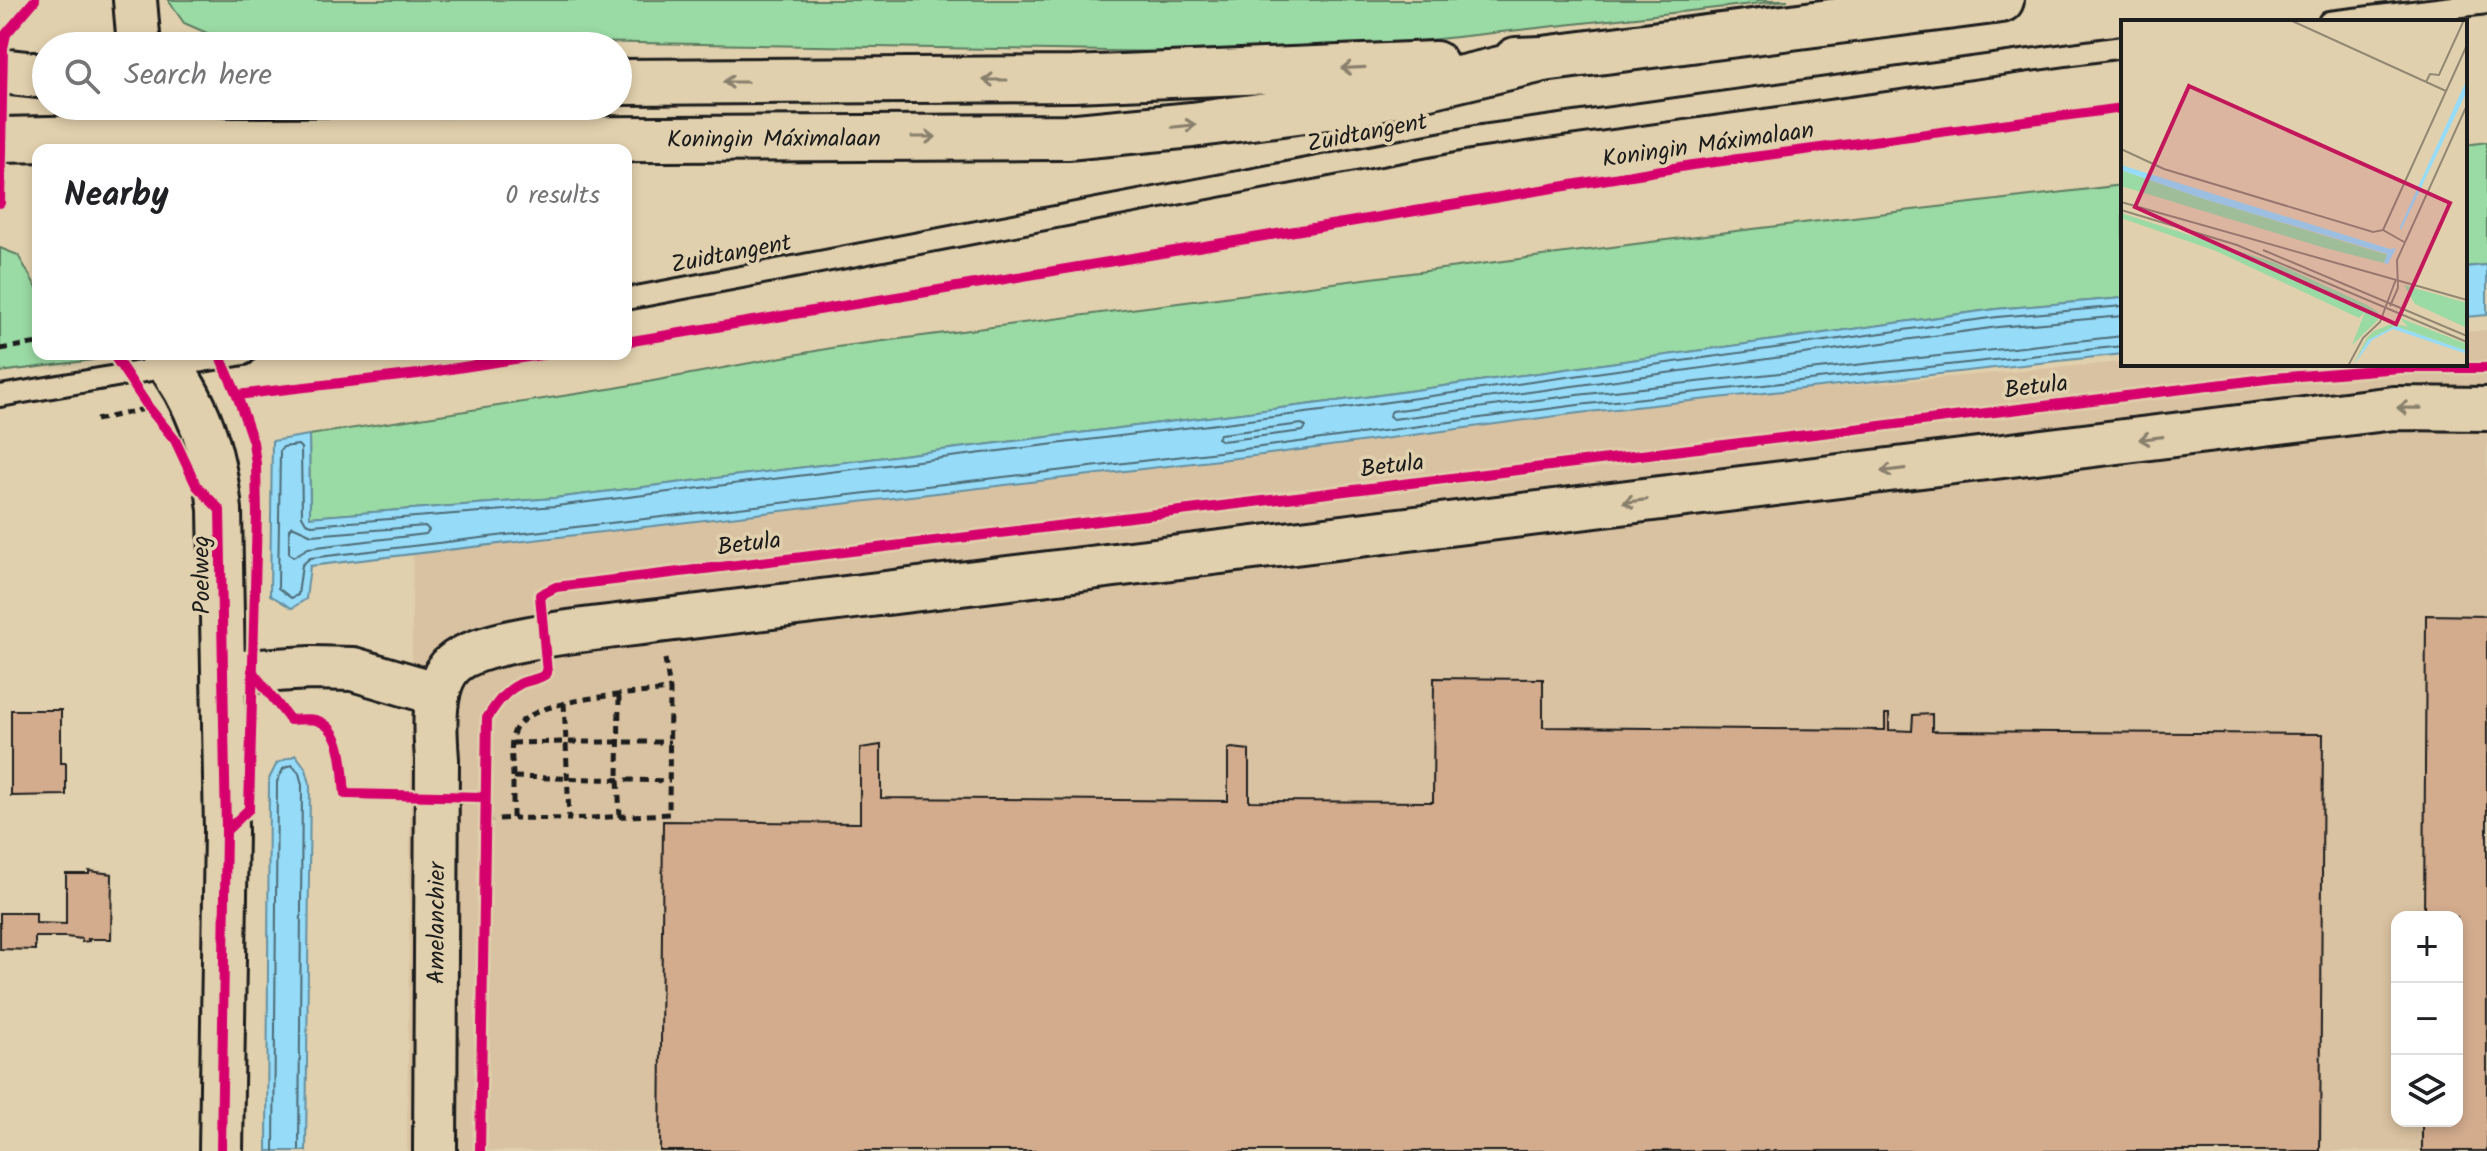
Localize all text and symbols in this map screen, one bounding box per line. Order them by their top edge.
inset map [2121,20,2467,366]
search box [32,32,632,120]
text: Search here [124,52,272,100]
icon: search [60,54,104,98]
one-way arrow [1340,61,1367,76]
one-way arrow [982,72,1009,88]
one-way arrow [722,74,749,89]
street label: Zuidtangent [1304,103,1431,164]
street label: Koningin Máximalaan [1600,111,1817,180]
one-way arrow [1170,118,1197,133]
street label: Koningin Máximalaan [667,120,881,160]
one-way arrow [910,129,937,145]
text: Nearby [64,169,169,223]
text: 0 results [505,175,600,217]
street label: Zuidtangent [668,224,795,285]
street label: Betula [2002,364,2070,411]
one-way arrow [2396,401,2423,416]
one-way arrow [2139,431,2164,446]
street label: Betula [1358,443,1426,490]
one-way arrow [1880,462,1907,477]
one-way arrow [1623,494,1648,509]
street label: Betula [715,521,783,568]
street label: Poelweg [182,535,223,615]
street label: Amelanchier [418,860,457,984]
map controls [2391,911,2463,1127]
button: + [2391,911,2463,983]
button: − [2391,983,2463,1055]
button: layers [2391,1055,2463,1127]

